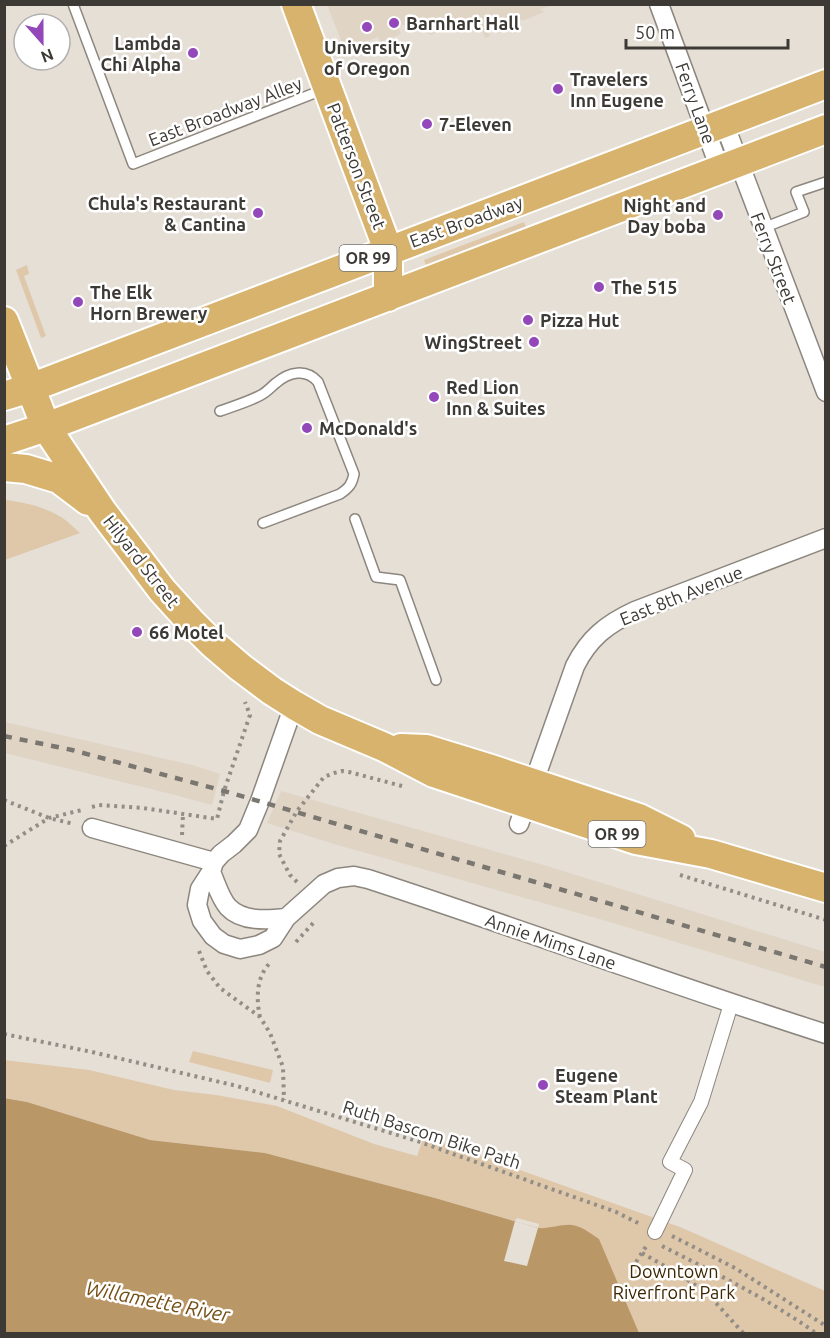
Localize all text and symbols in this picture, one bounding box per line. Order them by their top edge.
north arrow [12,12,72,72]
scale bar [626,12,788,50]
place label: Barnhart Hall [406,13,520,33]
marker: Barnhart Hall [387,16,401,30]
marker: University of Oregon [360,20,374,34]
text: 50 m [635,22,675,42]
place label: Lambda Chi Alpha [101,33,181,74]
place label: University of Oregon [324,37,410,78]
text: N [39,45,56,67]
marker: Lambda Chi Alpha [186,46,200,60]
street label: Ferry Lane [672,60,720,146]
place label: Travelers Inn Eugene [570,69,664,110]
street label: East Broadway Alley [146,72,305,149]
marker: Travelers Inn Eugene [551,82,565,96]
street label: Patterson Street [324,100,390,232]
place label: 7-Eleven [439,114,512,134]
marker: 7-Eleven [420,117,434,131]
street label: East Broadway [407,191,526,251]
place label: Chula's Restaurant & Cantina [88,193,246,234]
place label: Night and Day boba [623,195,706,236]
marker: Chula's Restaurant & Cantina [251,206,265,220]
marker: Night and Day boba [711,208,725,222]
street label: Ferry Street [747,209,801,307]
road number: OR 99 [340,245,397,271]
place label: The 515 [611,277,677,297]
marker: The 515 [592,280,606,294]
place label: The Elk Horn Brewery [90,282,208,323]
marker: The Elk Horn Brewery [71,295,85,309]
place label: Pizza Hut [540,310,619,330]
marker: Pizza Hut [521,313,535,327]
place label: WingStreet [424,332,522,352]
marker: WingStreet [527,335,541,349]
place label: Red Lion Inn & Suites [446,377,546,418]
marker: Red Lion Inn & Suites [427,390,441,404]
place label: McDonald's [319,418,417,438]
marker: McDonald's [300,421,314,435]
street label: Hilyard Street [100,511,184,611]
street label: East 8th Avenue [617,561,745,629]
place label: 66 Motel [149,622,224,642]
marker: 66 Motel [130,625,144,639]
road number: OR 99 [588,821,646,847]
street label: Annie Mims Lane [483,909,619,973]
place label: Eugene Steam Plant [555,1065,658,1106]
marker: Eugene Steam Plant [536,1078,550,1092]
street label: Ruth Bascom Bike Path [341,1096,523,1172]
park label: Downtown Riverfront Park [613,1261,735,1302]
water label: Willamette River [84,1276,233,1326]

